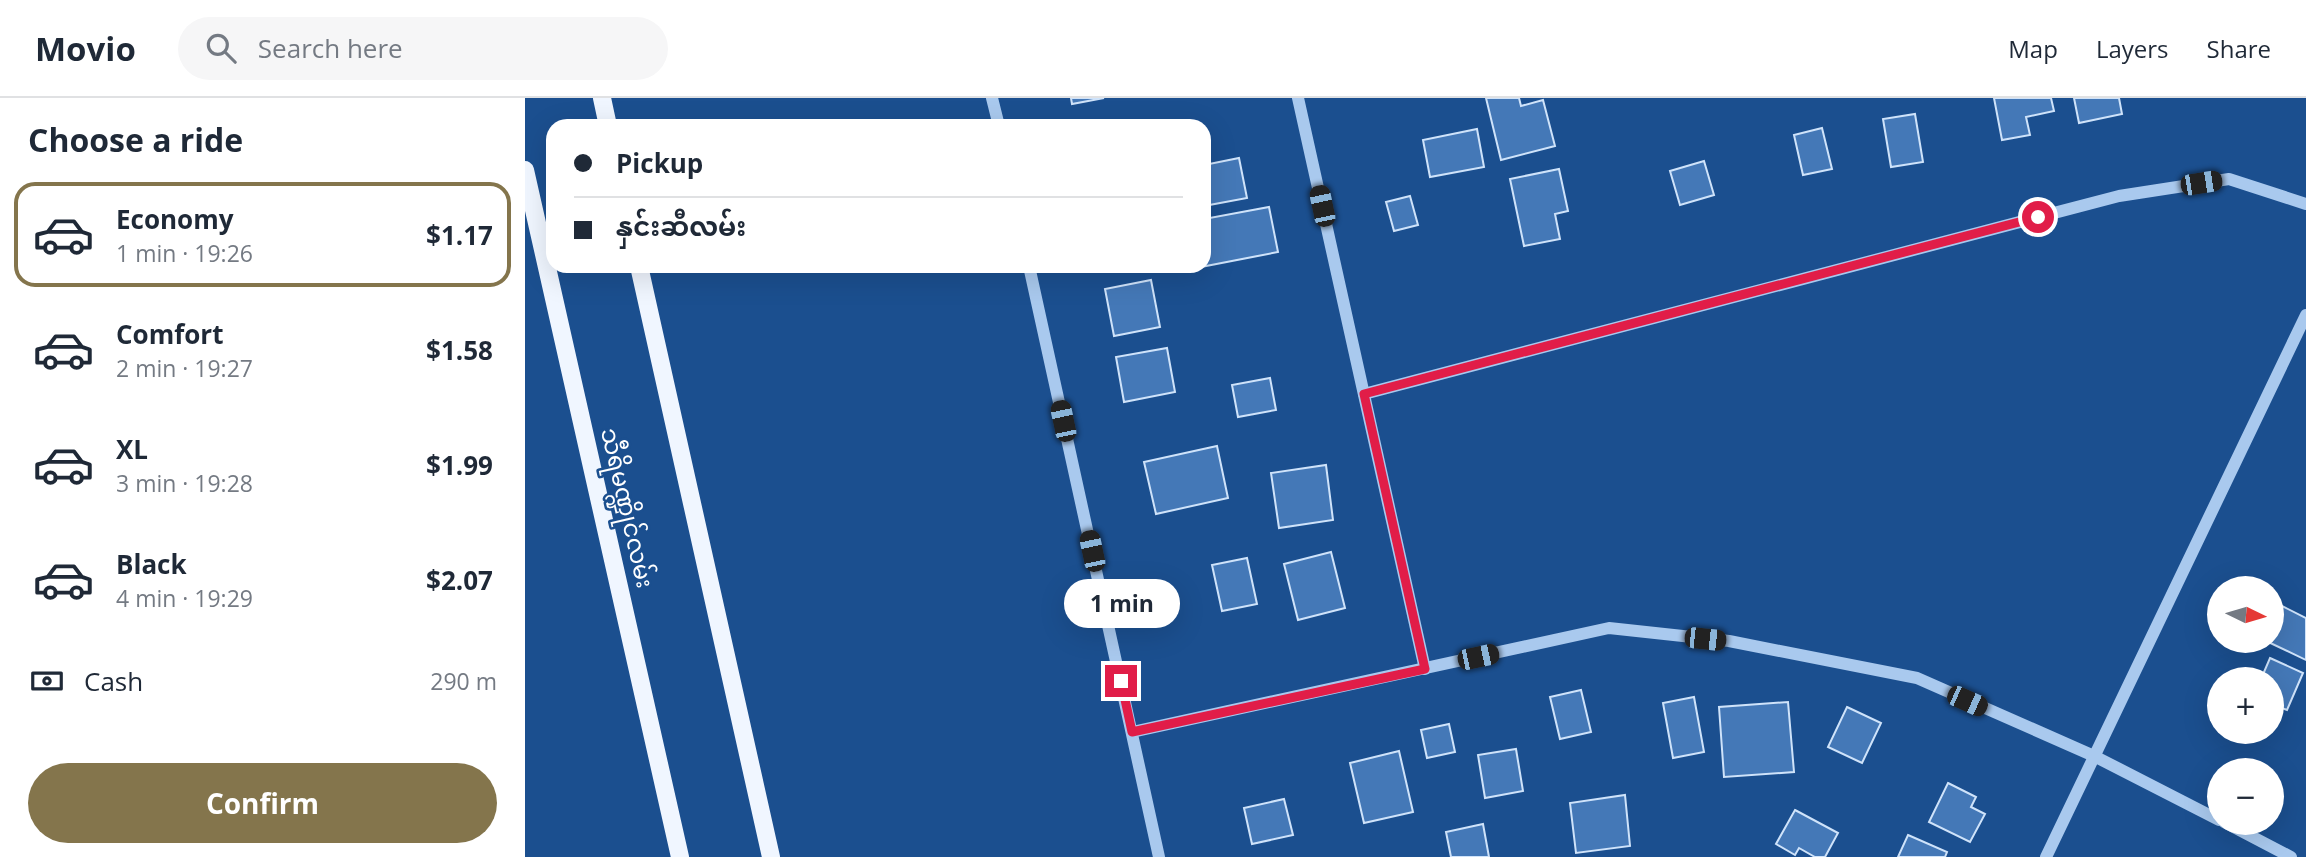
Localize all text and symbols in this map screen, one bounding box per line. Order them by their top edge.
search box [178,17,668,80]
text: Movio [35,26,136,71]
icon: search [202,29,240,67]
text: Search here [258,30,403,66]
text: Map [2008,32,2058,65]
text: Layers [2096,32,2169,65]
text: Share [2207,32,2271,65]
text: Choose a ride [28,118,243,161]
text: Pickup [616,145,703,181]
car [2179,169,2224,197]
car [1308,183,1337,229]
text: Economy [116,201,234,237]
route start [2022,201,2054,233]
icon: car [32,203,95,266]
text: နှင်းဆီလမ်း [616,208,746,244]
text: $1.17 [426,217,493,253]
text: 1 min · 19:26 [116,237,253,269]
text: Comfort [116,316,223,352]
icon: car [32,318,95,381]
text: $1.58 [426,332,493,368]
text: 2 min · 19:27 [116,352,253,384]
car [1049,398,1078,444]
street label: သီရိမဏ္ဍိုင်လမ်း [589,424,663,592]
text: XL [116,431,148,467]
icon: car [32,433,95,496]
text: $1.99 [426,447,493,483]
text: 3 min · 19:28 [116,467,253,499]
car [1078,528,1107,574]
text: Black [116,546,187,582]
icon: car [32,548,95,611]
text: $2.07 [426,562,493,598]
north arrow [2207,576,2284,653]
map controls [2207,576,2284,835]
callout: 1 min [1063,580,1179,628]
text: 4 min · 19:29 [116,582,253,614]
text: 1 min [1090,587,1154,619]
car [1684,626,1727,652]
car [1456,642,1501,672]
icon: cash [28,662,66,700]
text: Cash [84,663,143,699]
text: 290 m [430,665,497,697]
route end [1105,665,1137,697]
button: + [2207,667,2284,744]
car [1944,683,1991,719]
button: − [2207,758,2284,835]
button: Confirm [28,763,497,843]

